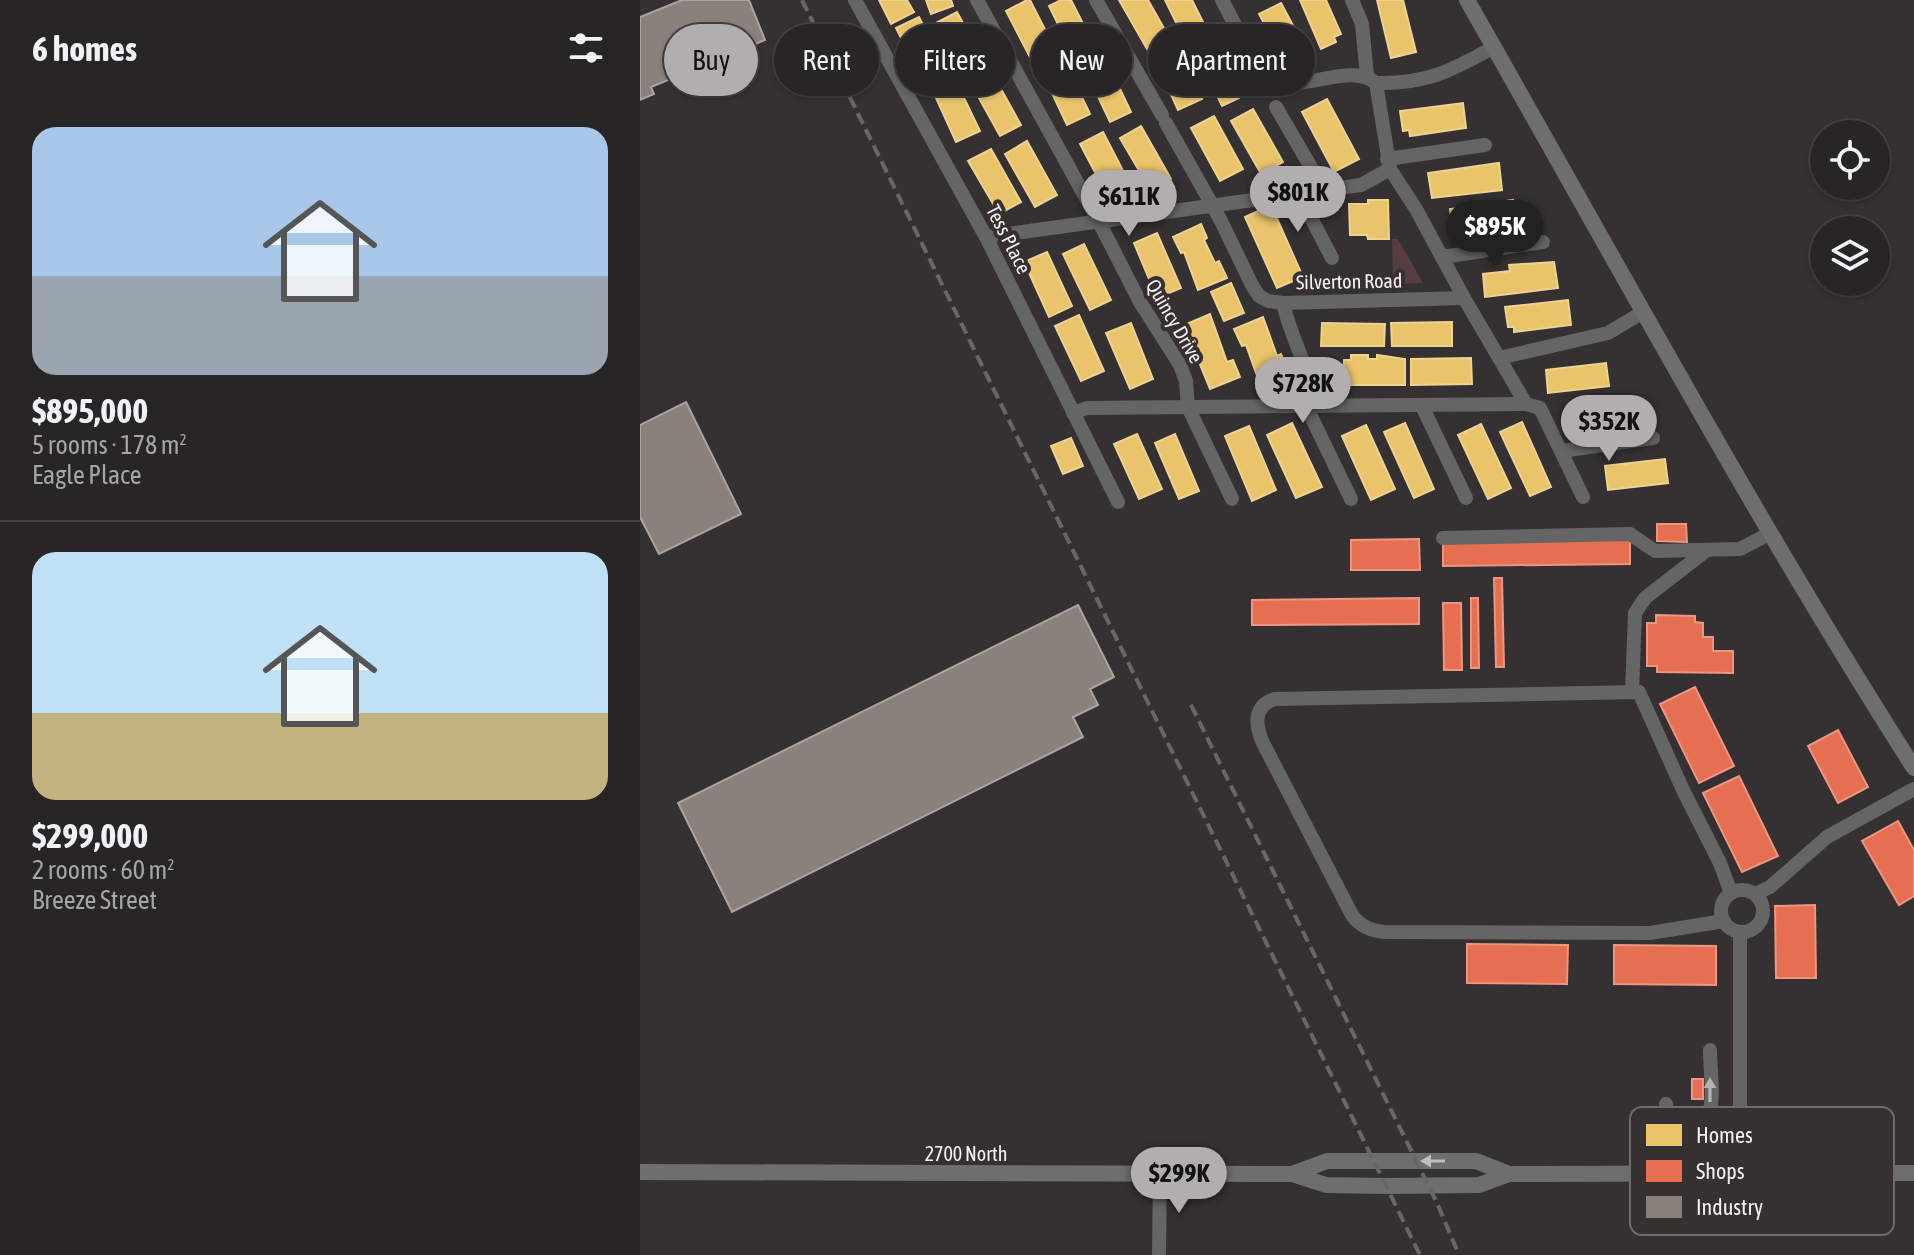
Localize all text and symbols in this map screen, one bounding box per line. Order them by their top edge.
chip: Buy [664,24,758,96]
chip: Rent [774,24,879,96]
chip: Filters [895,24,1015,96]
chip: New [1031,24,1132,96]
chip: Apartment [1148,24,1315,96]
icon: filters [564,26,608,70]
text: 6 homes [32,29,137,68]
map controls [1810,120,1890,296]
button: locate [1810,120,1890,200]
pin: $801K [1242,166,1354,234]
pin: $611K [1073,170,1185,238]
text: $801K [1268,177,1328,207]
icon: home [248,179,392,323]
text: $611K [1099,181,1159,211]
pin: $895K [1439,200,1551,268]
street label: Tess Place [982,201,1036,277]
text: $895K [1465,211,1525,241]
button: layers [1810,216,1890,296]
street label: Silverton Road [1296,269,1402,293]
street label: Quincy Drive [1142,275,1208,367]
pin: $728K [1247,357,1359,425]
text: $728K [1273,368,1333,398]
text: $895,000 [32,391,148,430]
pin: $352K [1553,395,1665,463]
text: $352K [1579,406,1639,436]
text: 5 rooms · 178 m² [32,430,187,460]
text: Eagle Place [32,460,142,490]
icon: home [248,604,392,748]
text: $299,000 [32,816,148,855]
text: 2 rooms · 60 m² [32,855,174,885]
text: Breeze Street [32,885,157,915]
one-way arrow [1704,1077,1716,1102]
legend [1630,1107,1894,1235]
text: Homes [1696,1122,1753,1148]
street label: 2700 North [925,1142,1007,1165]
pin: $299K [1123,1147,1235,1215]
one-way arrow [1420,1155,1445,1167]
text: $299K [1149,1158,1209,1188]
text: Shops [1696,1158,1745,1184]
text: Industry [1696,1194,1763,1220]

